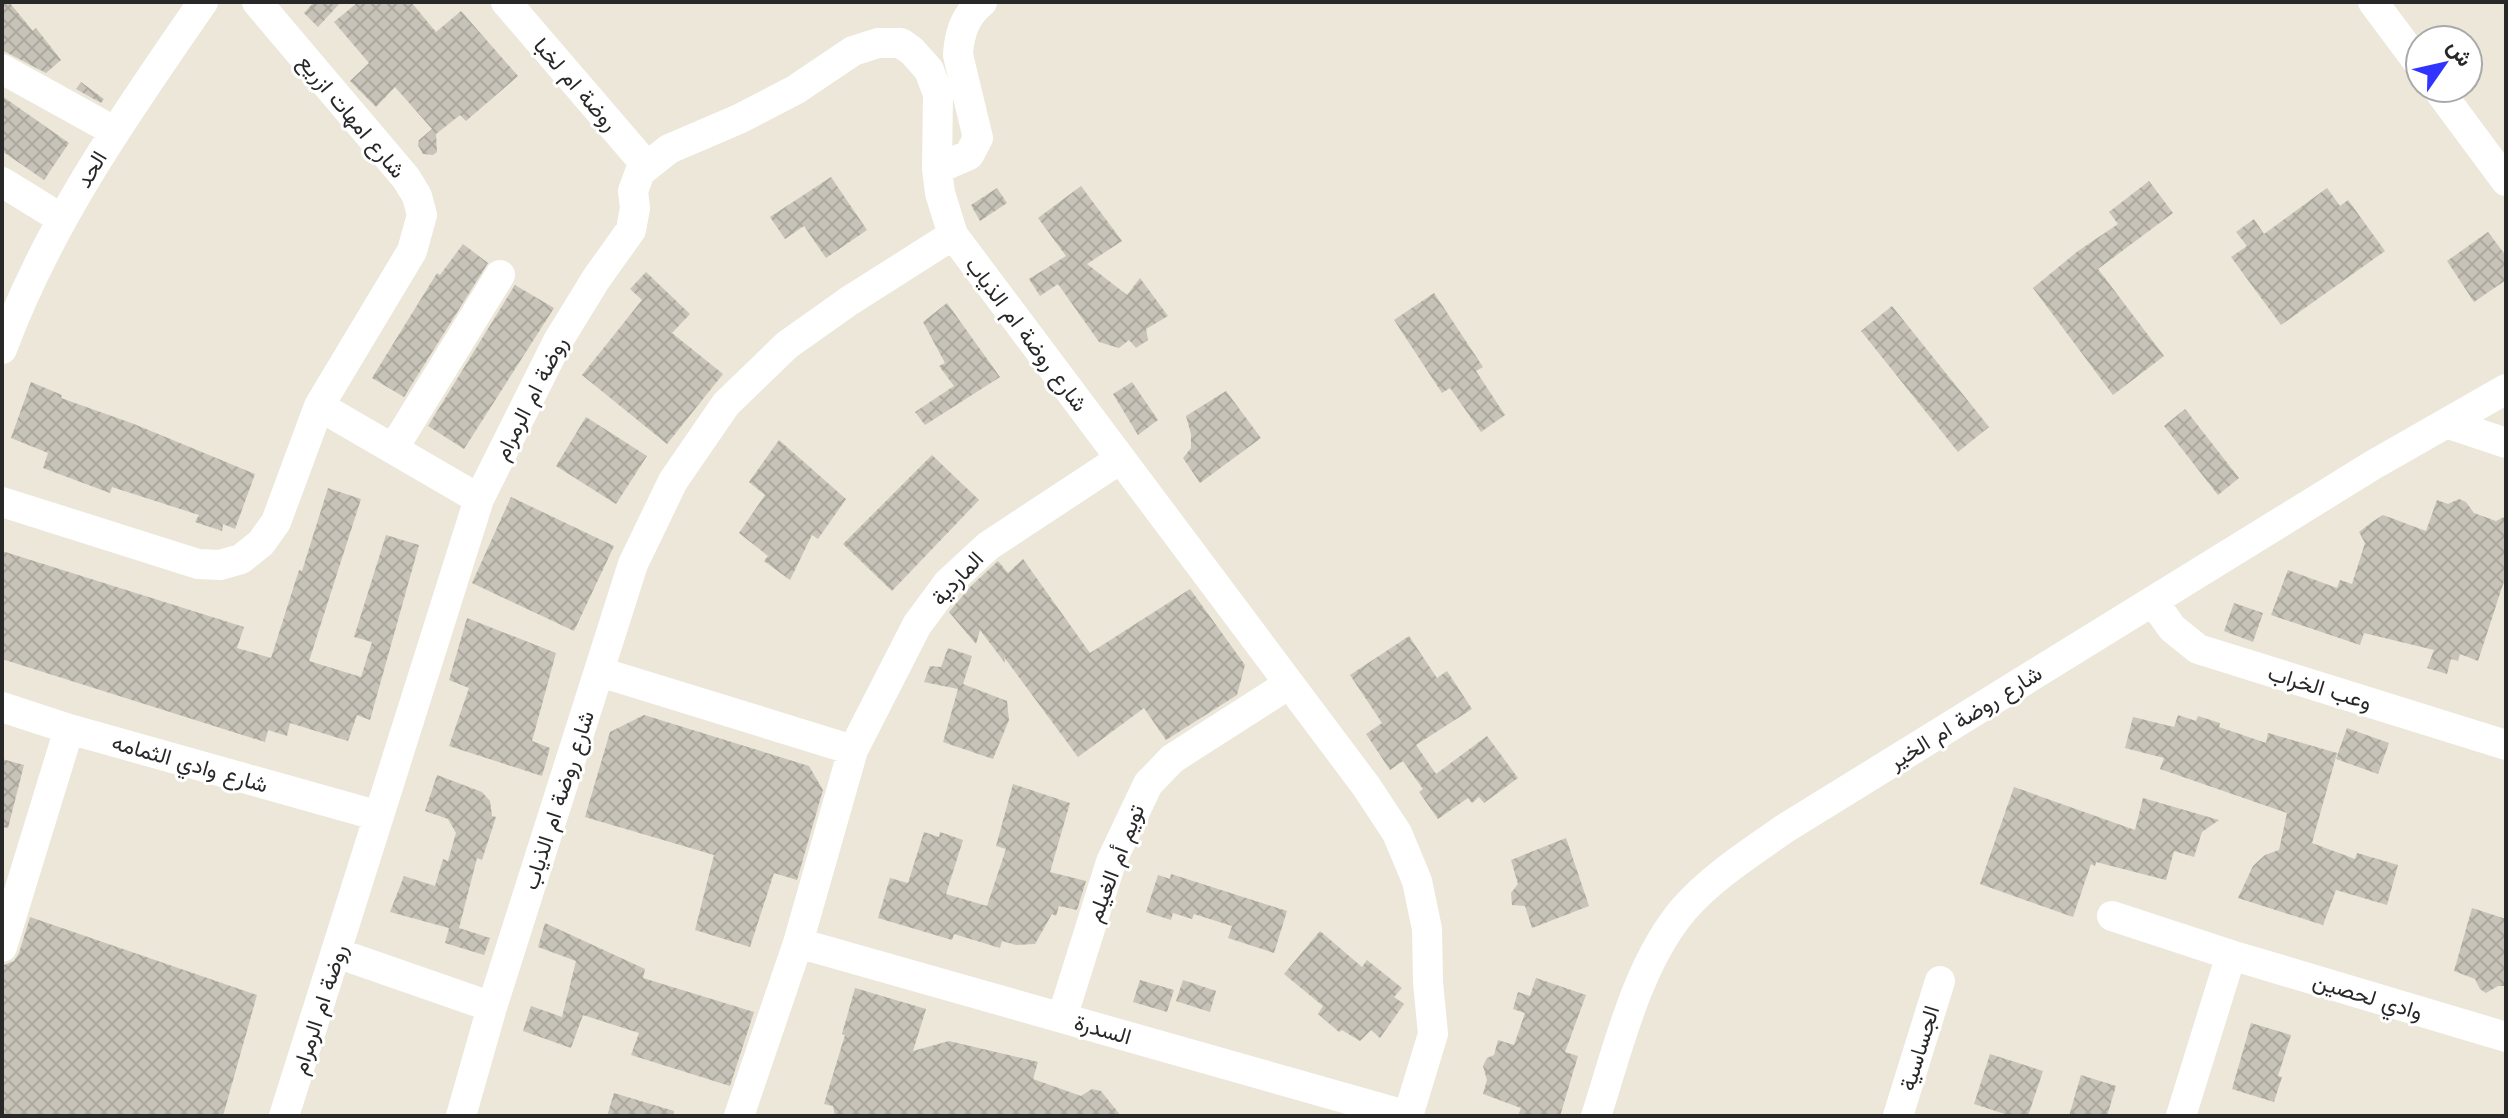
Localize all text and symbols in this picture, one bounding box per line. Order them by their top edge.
north arrow [2404,24,2484,104]
street label: روضة ام لخبا [527,33,623,137]
text: ش [2442,35,2478,72]
street label: شارع امهات ازريع [291,50,410,184]
street label: الحد [71,146,112,192]
street label: شارع روضة ام الذياب [959,252,1093,418]
street label: روضة ام الرمرام [489,332,574,465]
street label: الماردية [926,546,989,611]
street label: شارع روضة ام الخير [1883,660,2047,777]
street label: وعب الخراب [2265,660,2375,716]
street label: شارع روضة ام الذياب [518,707,601,893]
street label: شارع وادي الثمامه [107,729,271,803]
street label: تويم أم الغيلم [1082,801,1151,926]
street label: روضة ام الرمرام [287,941,354,1078]
street label: وادي لحصين [2308,968,2426,1031]
street label: الجساسية [1895,1003,1944,1094]
street label: السدرة [1071,1010,1134,1050]

